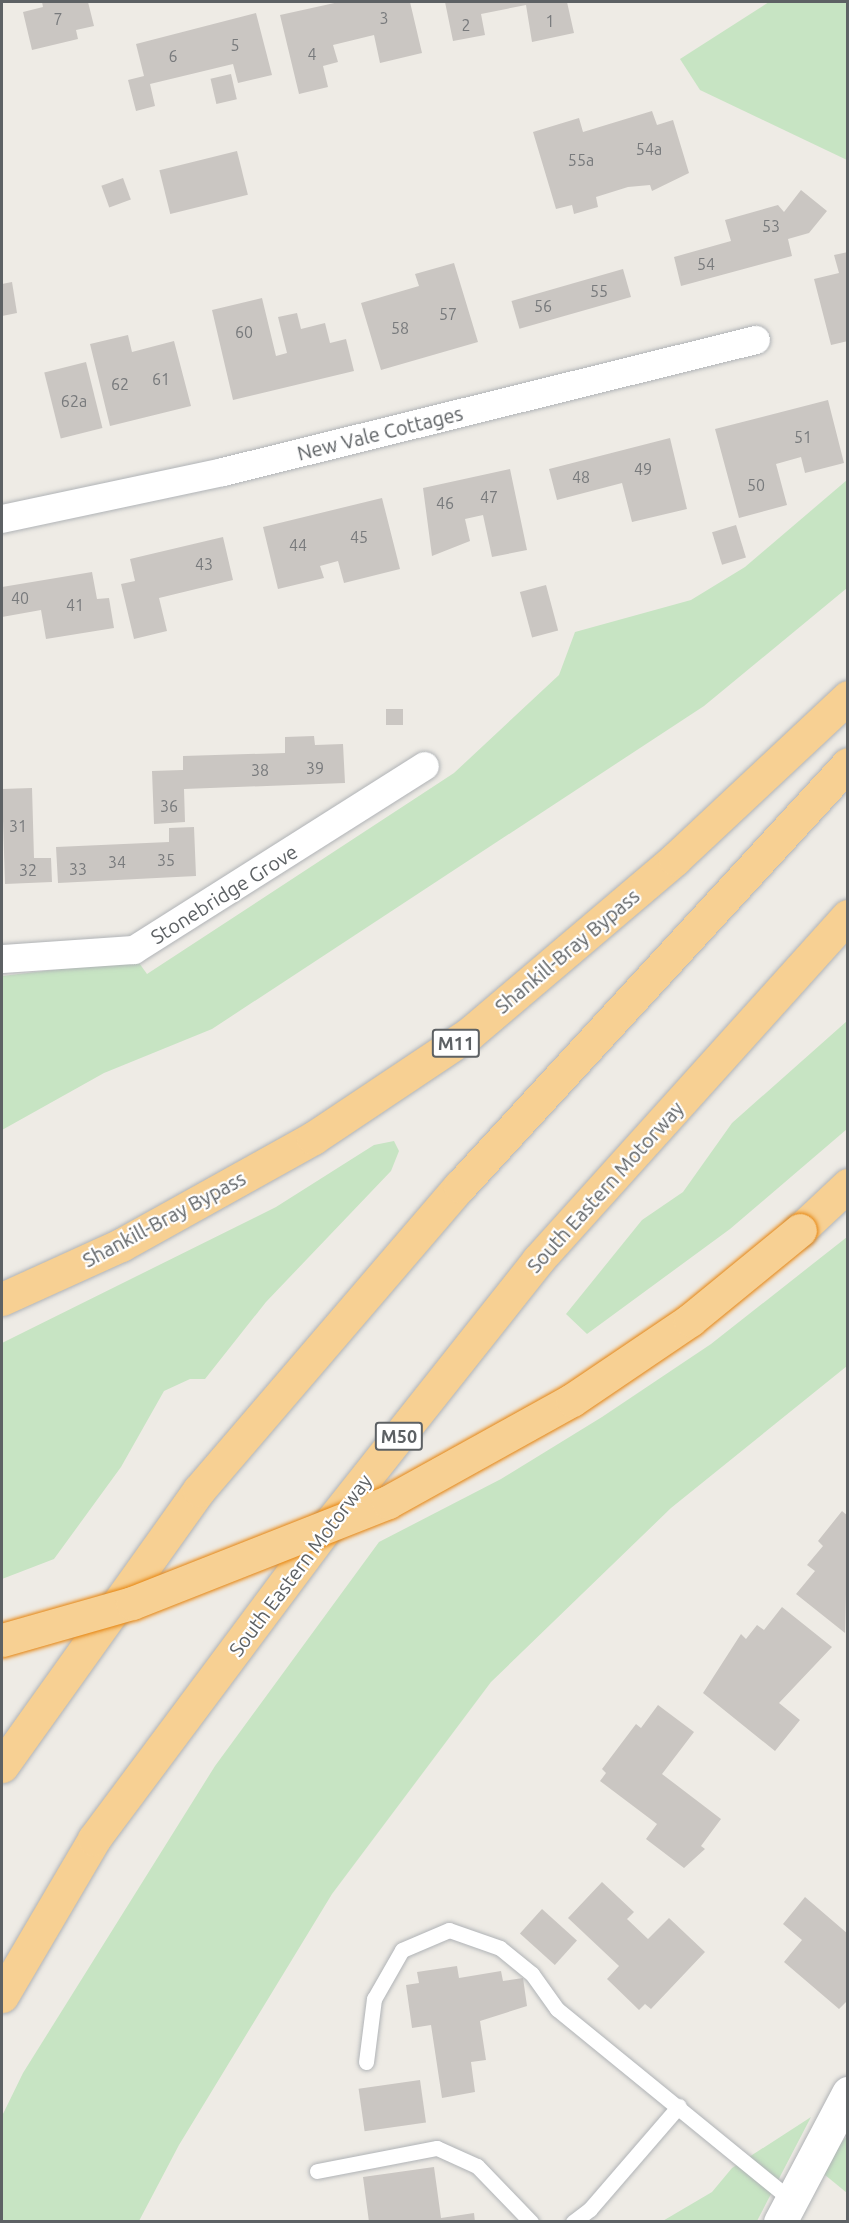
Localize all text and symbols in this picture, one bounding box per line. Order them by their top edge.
house number: 3 [379,8,389,28]
house number: 7 [53,9,63,29]
house number: 1 [545,11,555,31]
house number: 2 [461,15,471,35]
house number: 5 [230,35,240,55]
house number: 4 [307,44,317,64]
house number: 6 [168,46,178,66]
house number: 54a [636,139,662,159]
house number: 55a [568,150,594,170]
house number: 53 [762,216,780,236]
house number: 54 [697,254,715,274]
house number: 55 [590,281,608,301]
house number: 56 [534,296,552,316]
house number: 57 [439,304,457,324]
house number: 58 [391,318,409,338]
house number: 60 [235,322,253,342]
house number: 61 [152,369,170,389]
house number: 62 [111,374,129,394]
house number: 62a [61,391,87,411]
street label: New Vale Cottages [295,401,465,465]
house number: 51 [794,427,812,447]
house number: 49 [634,459,652,479]
house number: 48 [572,467,590,487]
house number: 50 [747,475,765,495]
house number: 47 [480,487,498,507]
house number: 46 [436,493,454,513]
house number: 45 [350,527,368,547]
house number: 44 [289,535,307,555]
house number: 43 [195,554,213,574]
house number: 40 [11,588,29,608]
house number: 41 [66,595,84,615]
house number: 39 [306,758,324,778]
house number: 38 [251,760,269,780]
house number: 36 [160,796,178,816]
house number: 31 [9,816,27,836]
street label: Stonebridge Grove [146,839,302,949]
house number: 35 [157,850,175,870]
house number: 34 [108,852,126,872]
house number: 33 [69,859,87,879]
house number: 32 [19,860,37,880]
street label: Shankill-Bray Bypass [490,884,644,1018]
road number: M11 [430,1028,482,1058]
street label: South Eastern Motorway [522,1096,688,1278]
street label: Shankill-Bray Bypass [78,1166,250,1272]
road number: M50 [374,1421,424,1451]
street label: South Eastern Motorway [224,1469,376,1661]

